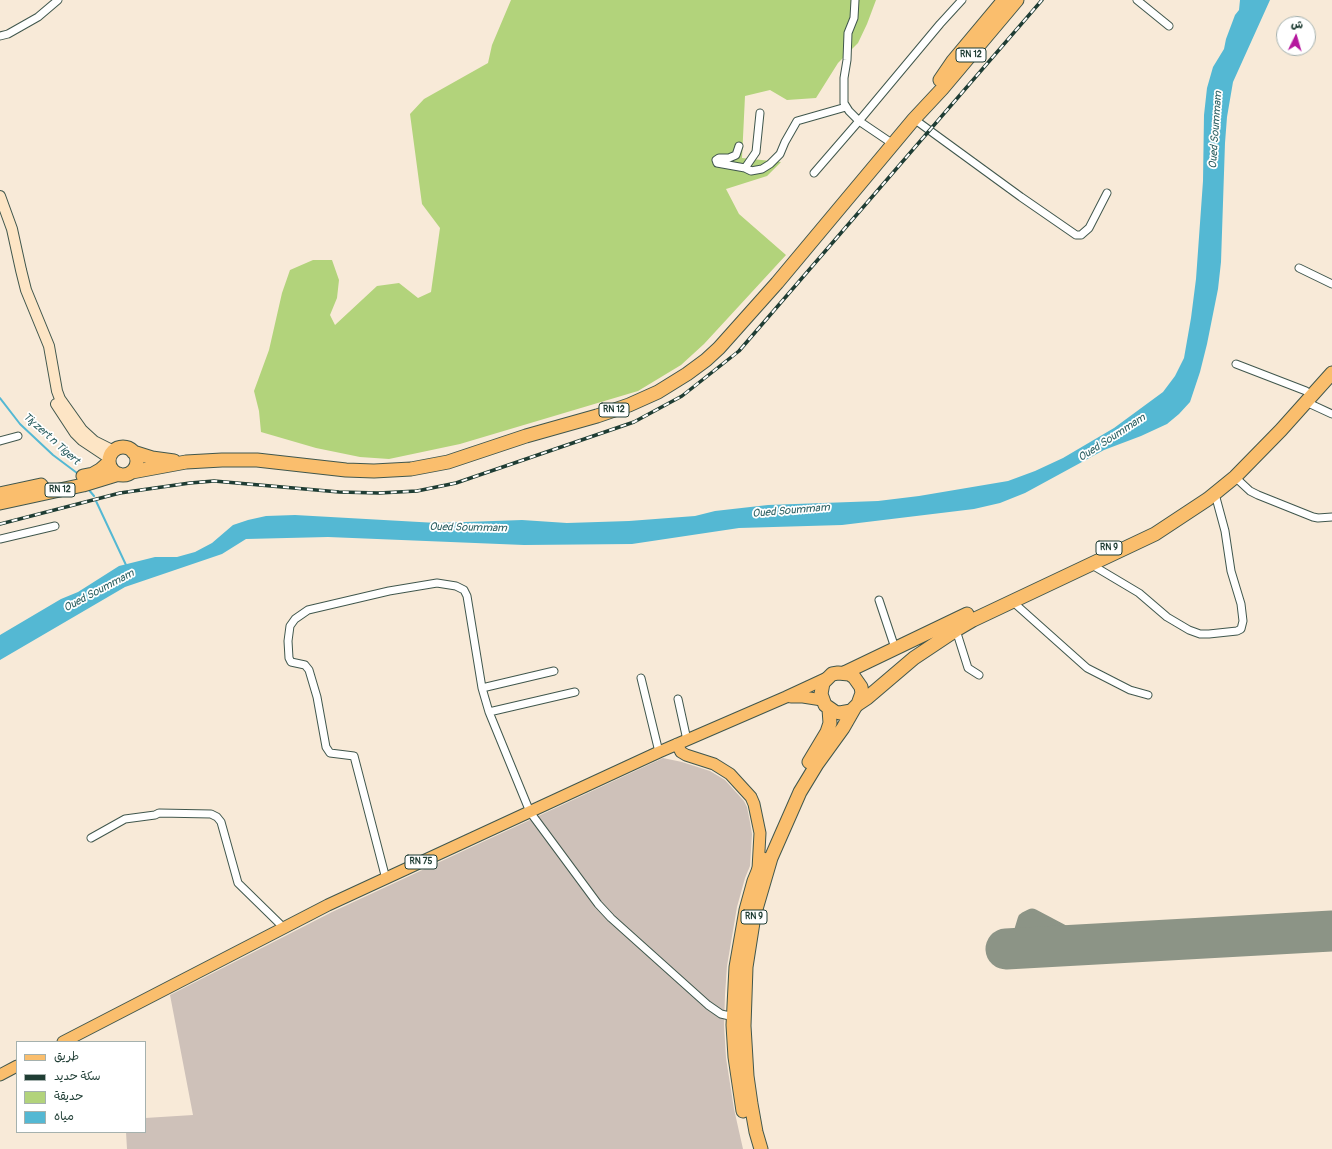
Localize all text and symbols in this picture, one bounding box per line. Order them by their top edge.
north arrow [1276,16,1316,56]
text: ش [1290,18,1304,32]
road number: RN 12 [956,48,986,62]
water label: Oued Soummam [1207,91,1225,169]
road number: RN 12 [599,403,629,417]
water label: Tiɣzert n Tigert [20,410,82,468]
water label: Oued Soummam [1076,411,1148,465]
road number: RN 12 [45,483,75,497]
water label: Oued Soummam [752,501,830,521]
water label: Oued Soummam [429,521,507,535]
road number: RN 9 [1096,541,1122,555]
water label: Oued Soummam [62,567,136,615]
road number: RN 75 [405,855,437,869]
road number: RN 9 [741,910,767,924]
legend [16,1041,146,1133]
text: طريق [54,1049,79,1064]
text: سكة حديد [54,1069,101,1084]
text: حديقة [54,1089,83,1104]
text: مياه [54,1109,74,1124]

